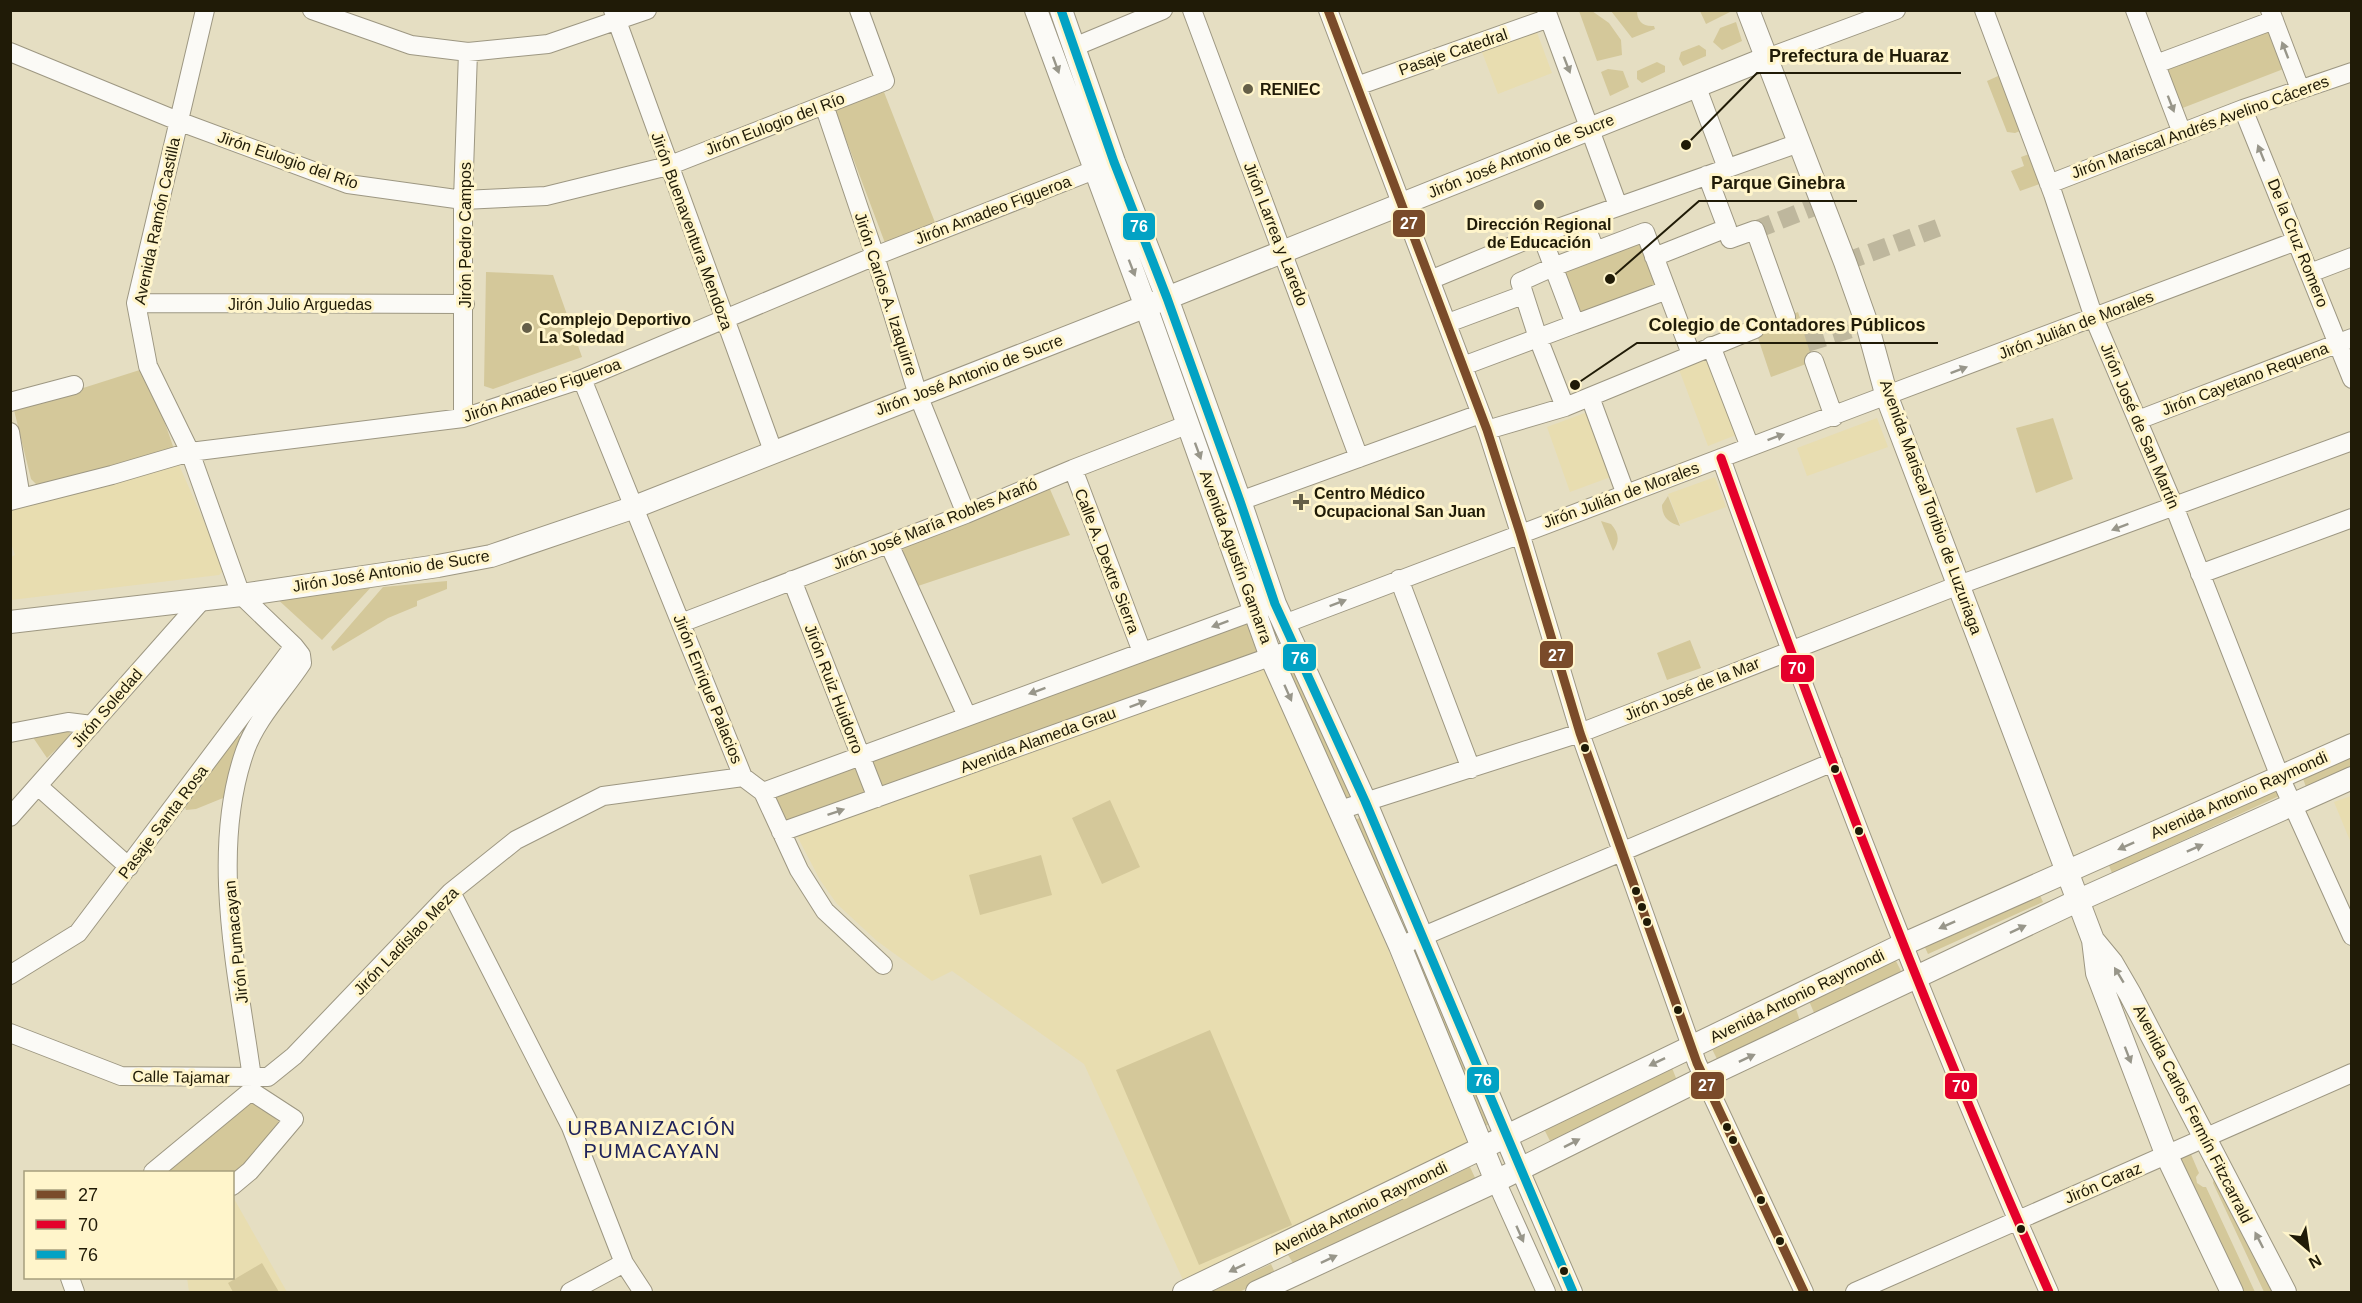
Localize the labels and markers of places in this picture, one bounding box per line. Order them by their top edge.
callout: Prefectura de Huaraz [1757,37,1961,73]
place label: RENIEC [1260,81,1321,98]
marker: RENIEC [1241,82,1255,96]
callout: Parque Ginebra [1699,165,1857,201]
marker: Dirección Regional de Educación [1532,198,1546,212]
place label: Dirección Regional de Educación [1467,216,1611,251]
callout: Colegio de Contadores Públicos [1637,307,1938,343]
place label: Complejo Deportivo La Soledad [539,311,691,346]
marker: Complejo Deportivo La Soledad [520,321,534,335]
place label: Centro Médico Ocupacional San Juan [1314,485,1486,520]
marker: Centro Médico Ocupacional San Juan [1292,493,1310,511]
unlabelled marker [1579,742,1591,754]
unlabelled marker [1829,763,1841,775]
unlabelled marker [1853,825,1865,837]
unlabelled marker [1630,885,1642,897]
unlabelled marker [1636,901,1648,913]
unlabelled marker [1641,916,1653,928]
unlabelled marker [1672,1004,1684,1016]
unlabelled marker [1721,1121,1733,1133]
unlabelled marker [1727,1134,1739,1146]
unlabelled marker [1755,1194,1767,1206]
unlabelled marker [2015,1223,2027,1235]
unlabelled marker [1774,1235,1786,1247]
unlabelled marker [1558,1265,1570,1277]

